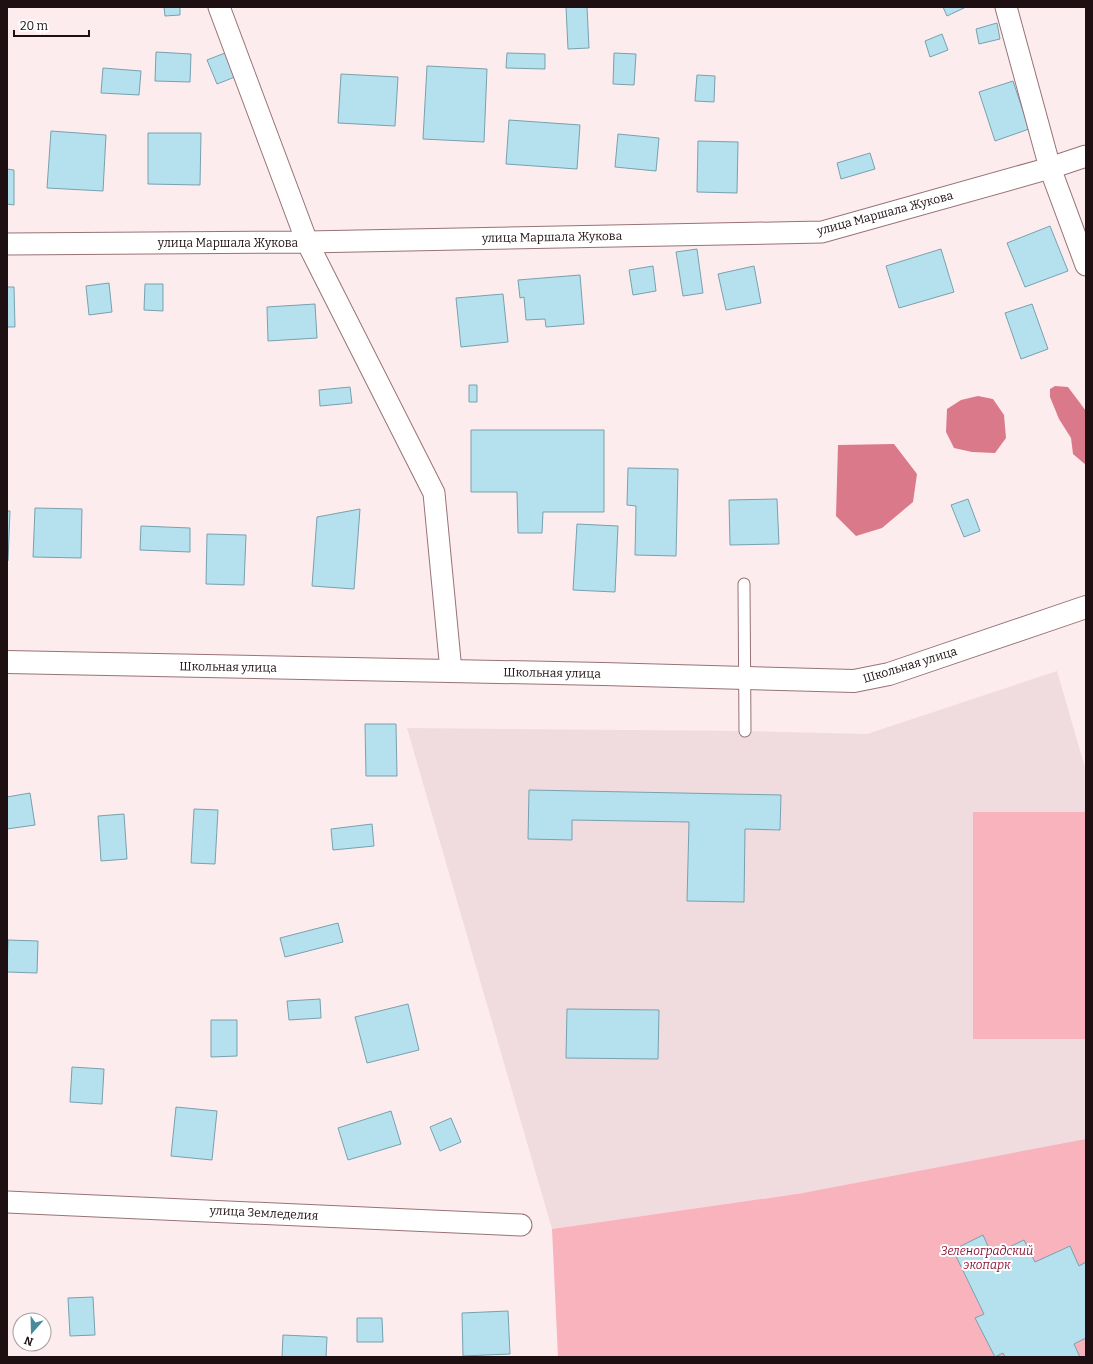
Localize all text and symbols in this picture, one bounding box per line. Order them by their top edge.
scale bar [14,12,89,38]
text: 20 m [20,19,49,33]
street label: улица Маршала Жукова [814,188,955,238]
street label: улица Маршала Жукова [481,229,623,245]
street label: улица Маршала Жукова [157,236,299,250]
street label: Школьная улица [861,644,959,686]
street label: Школьная улица [179,659,277,675]
street label: Школьная улица [503,665,601,681]
street label: улица Земледелия [208,1203,319,1223]
park label: Зеленоградский экопарк [941,1244,1033,1272]
north arrow [12,1312,52,1352]
text: N [22,1333,35,1348]

